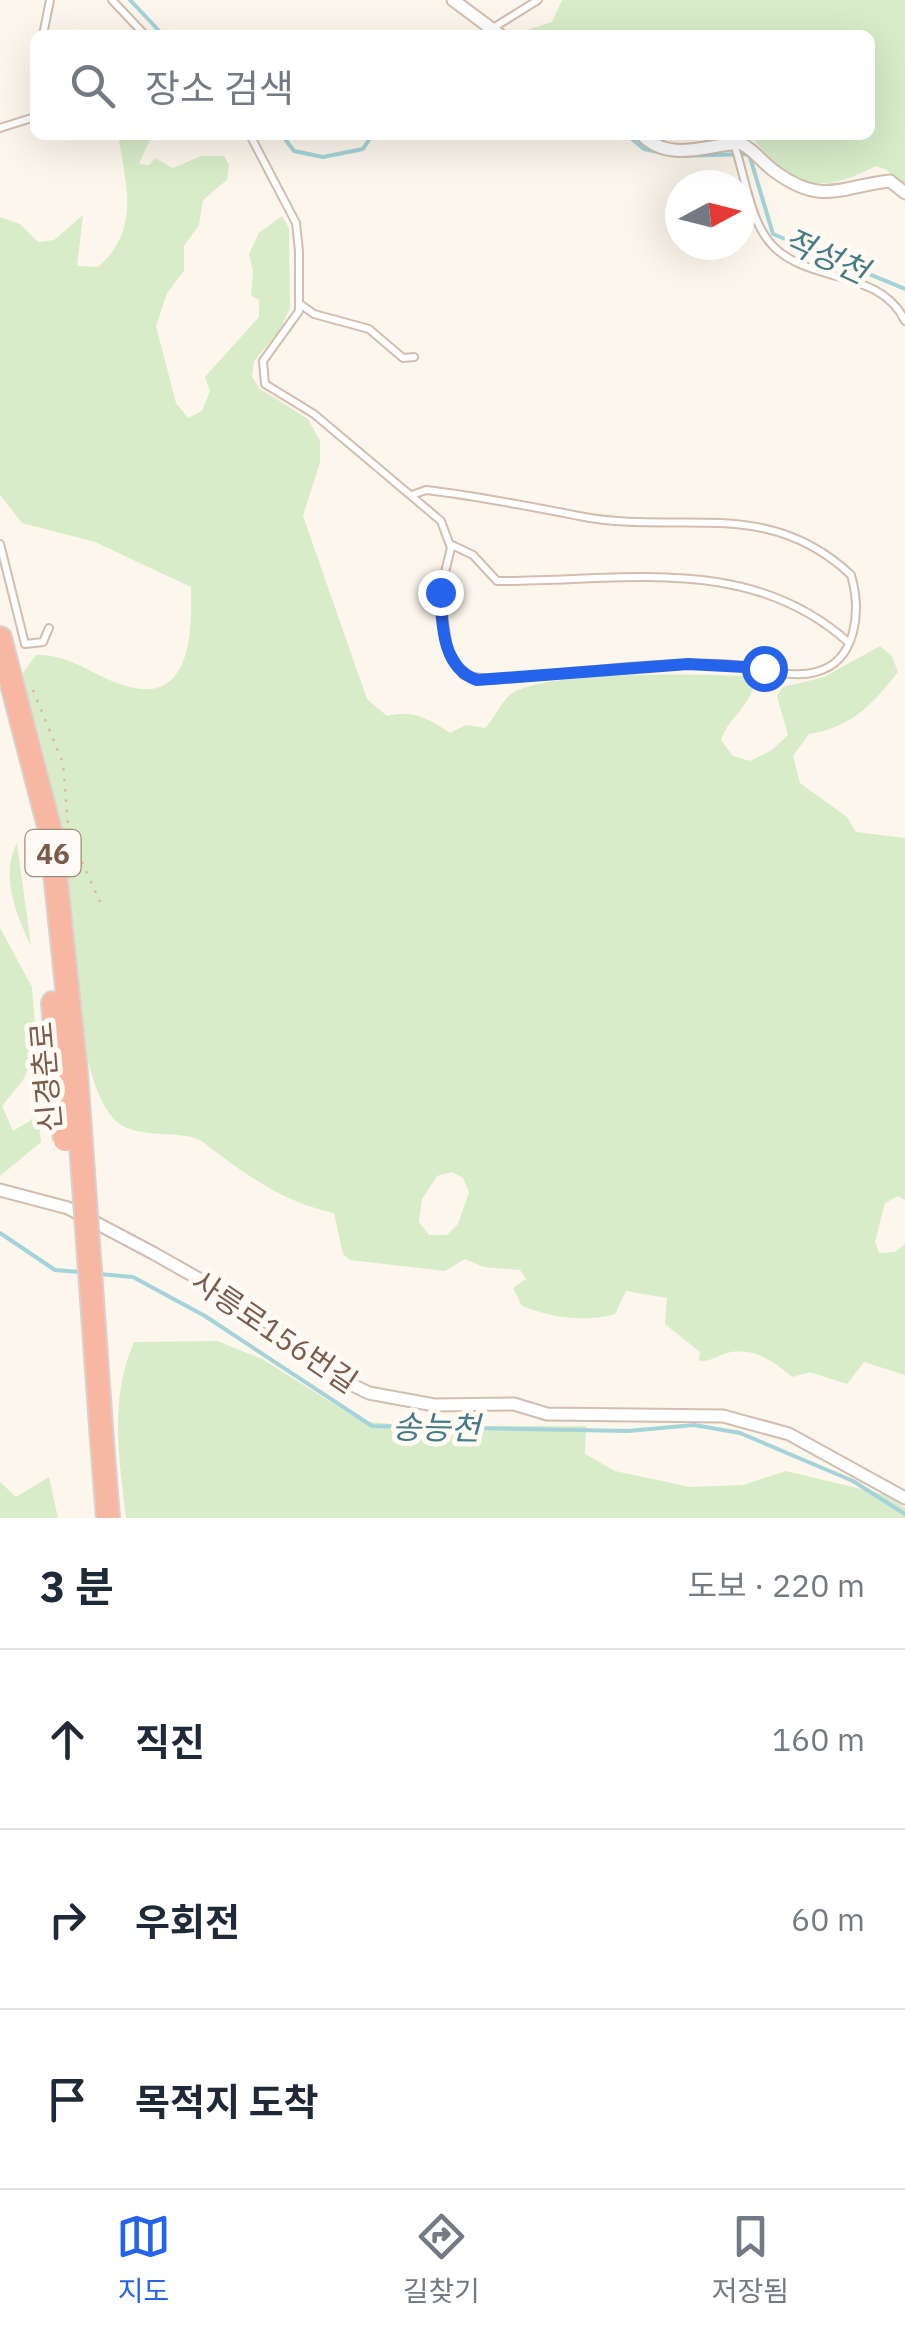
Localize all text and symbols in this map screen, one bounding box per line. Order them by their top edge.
search box [30,30,875,140]
icon: search [65,58,120,113]
text: 장소 검색 [145,63,294,112]
north arrow [665,170,755,260]
water label: 적성천 [777,218,878,294]
route end [418,570,464,616]
route start [742,646,788,692]
road number: 46 [26,830,80,876]
street label: 신경춘로 [21,1020,69,1134]
street label: 사릉로156번길 [185,1261,365,1401]
water label: 송능천 [391,1405,484,1449]
text: 3 분 [40,1559,114,1614]
text: 도보 · 220 m [687,1564,865,1606]
icon: ahead [40,1712,95,1767]
text: 직진 [135,1717,205,1766]
text: 160 m [772,1718,865,1760]
icon: right [40,1892,95,1947]
text: 우회전 [135,1897,240,1946]
text: 60 m [791,1898,865,1940]
icon: arrive [40,2072,95,2127]
text: 목적지 도착 [135,2077,319,2126]
tab: 지도 [116,2209,171,2309]
tab: 길찾기 [403,2209,480,2309]
tab: 저장됨 [712,2209,789,2309]

